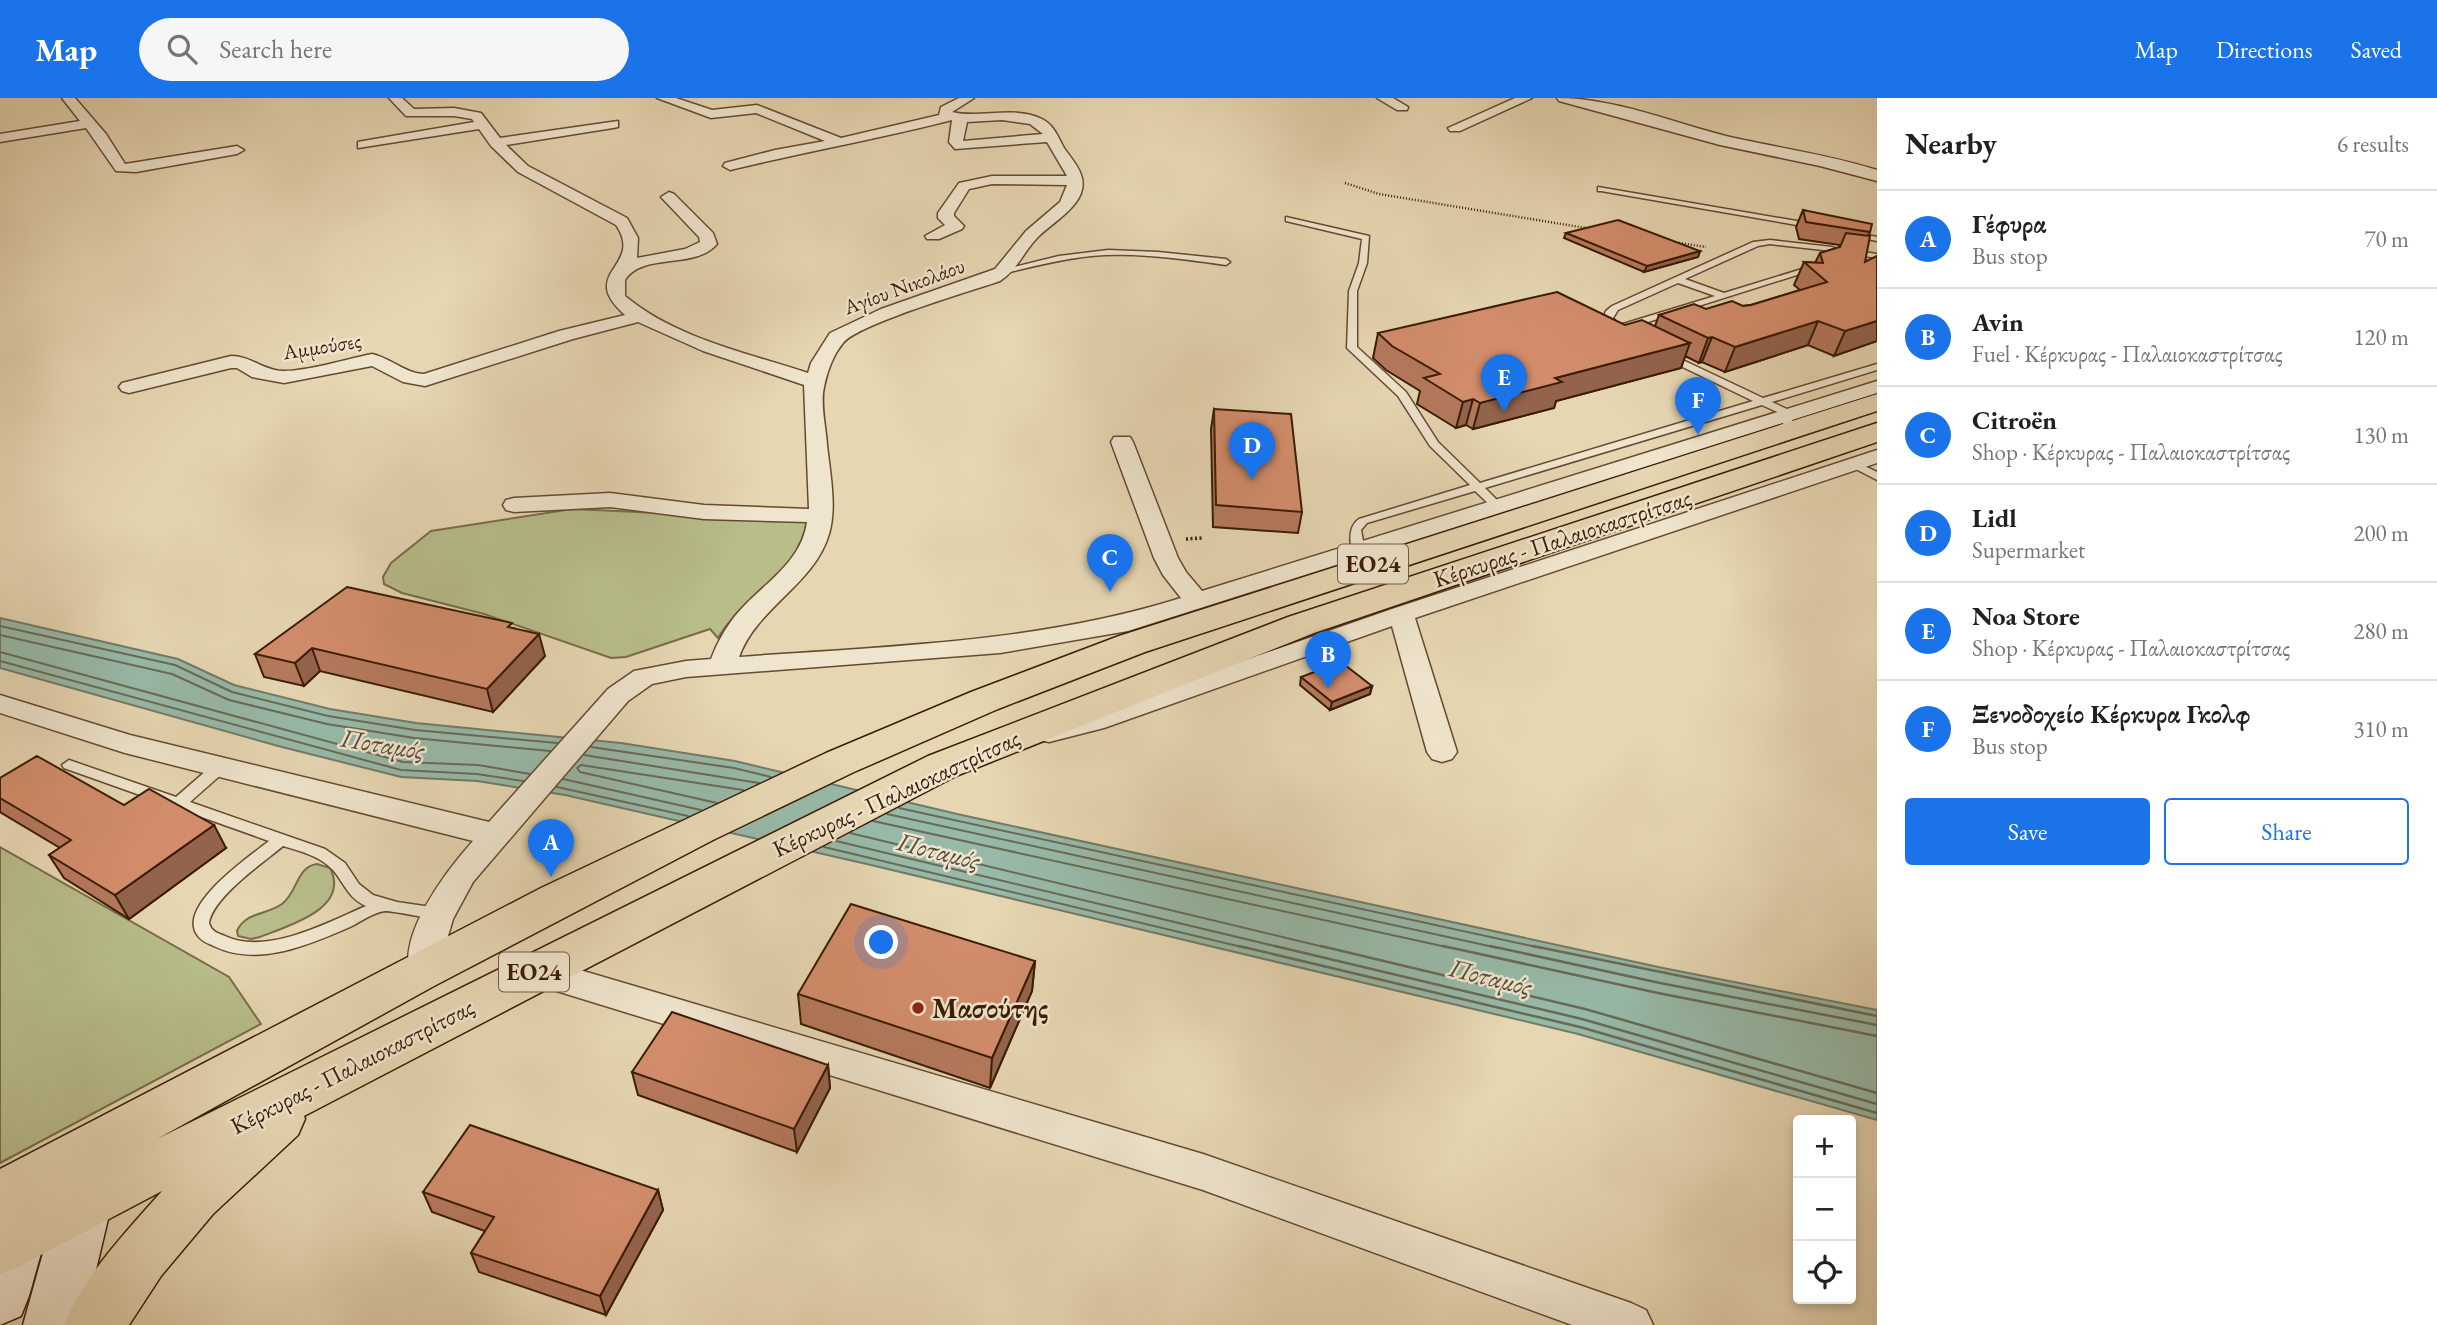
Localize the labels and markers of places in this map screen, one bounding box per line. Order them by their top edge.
pin: E [1481,354,1527,412]
pin: F [1675,377,1721,435]
pin: D [1229,422,1275,480]
pin: C [1087,534,1133,592]
pin: B [1305,631,1351,689]
pin: A [528,819,574,877]
place label: Μασούτης [932,990,1048,1026]
marker: Μασούτης [910,1000,926,1016]

